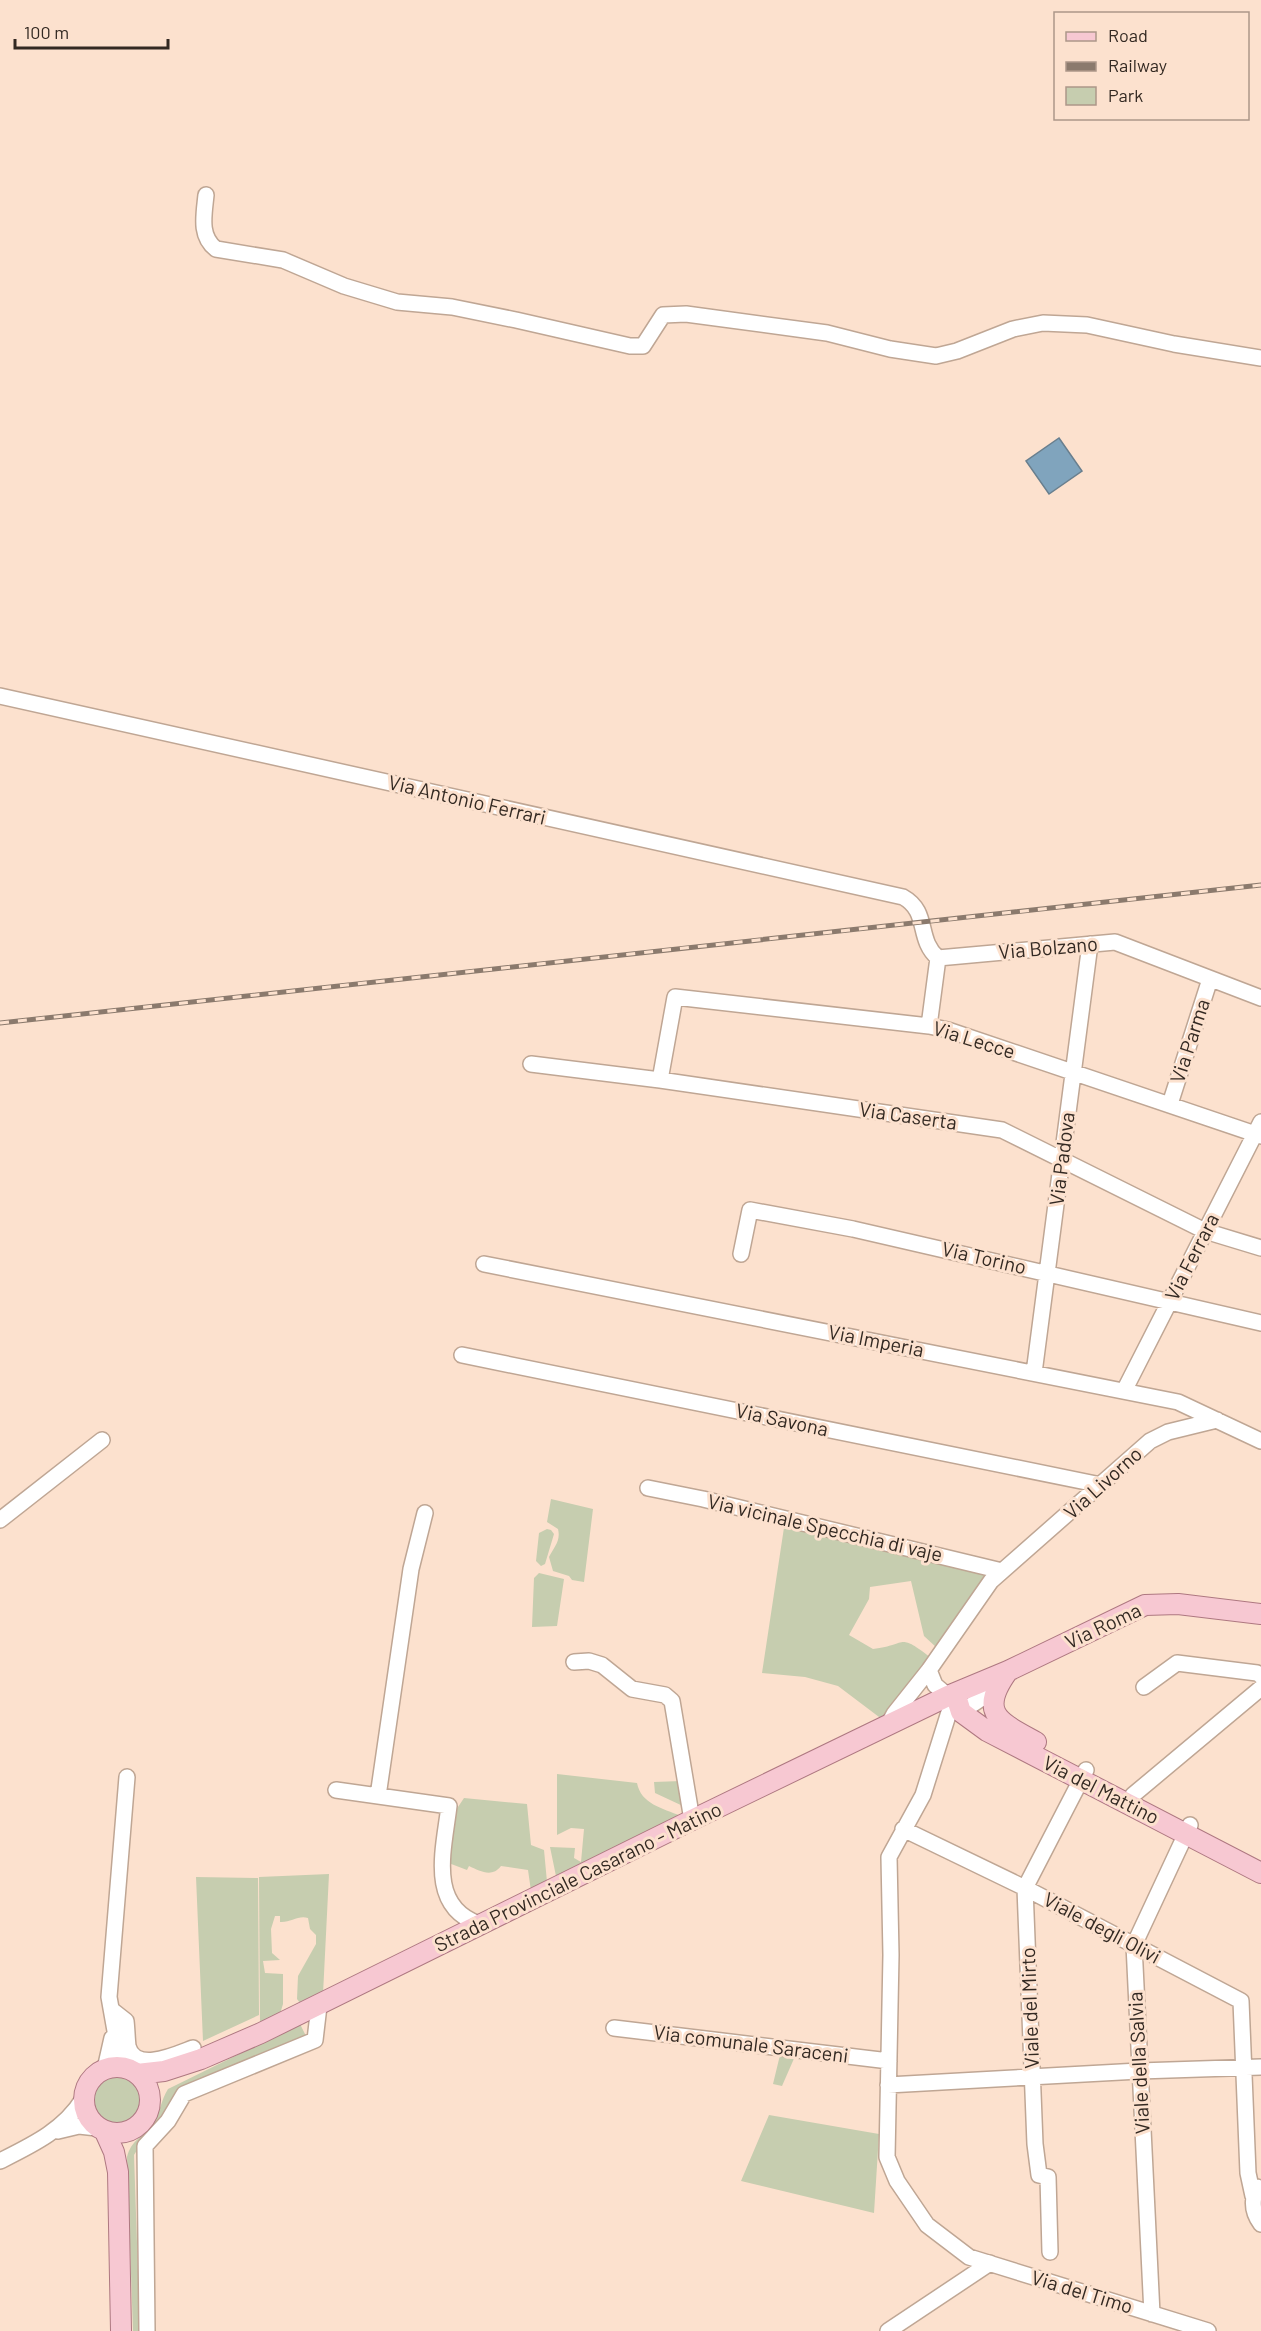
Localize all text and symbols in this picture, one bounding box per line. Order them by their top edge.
scale bar [15,12,168,50]
legend [1054,12,1249,120]
text: 100 m [24,21,69,43]
text: Road [1108,24,1148,46]
text: Railway [1108,54,1167,76]
text: Park [1108,84,1143,106]
street label: Via Antonio Ferrari [386,769,548,829]
street label: Via Bolzano [997,931,1099,963]
street label: Via Parma [1164,996,1214,1086]
street label: Via Lecce [930,1015,1018,1063]
street label: Via Caserta [858,1096,959,1134]
street label: Via Padova [1043,1111,1079,1207]
street label: Via Ferrara [1159,1209,1223,1304]
street label: Via Torino [940,1236,1029,1278]
street label: Via Imperia [826,1319,926,1361]
street label: Via Savona [734,1398,831,1441]
street label: Via Livorno [1058,1441,1146,1523]
street label: Via vicinale Specchia di vaje [705,1488,945,1566]
street label: Via Roma [1061,1597,1144,1653]
street label: Via del Mattino [1039,1750,1163,1829]
street label: Strada Provinciale Casarano - Matino [430,1796,725,1956]
street label: Viale degli Olivi [1040,1886,1165,1968]
street label: Viale del Mirto [1015,1947,1043,2069]
street label: Viale della Salvia [1122,1991,1154,2135]
street label: Via comunale Saraceni [652,2019,850,2067]
street label: Via del Timo [1029,2264,1136,2318]

